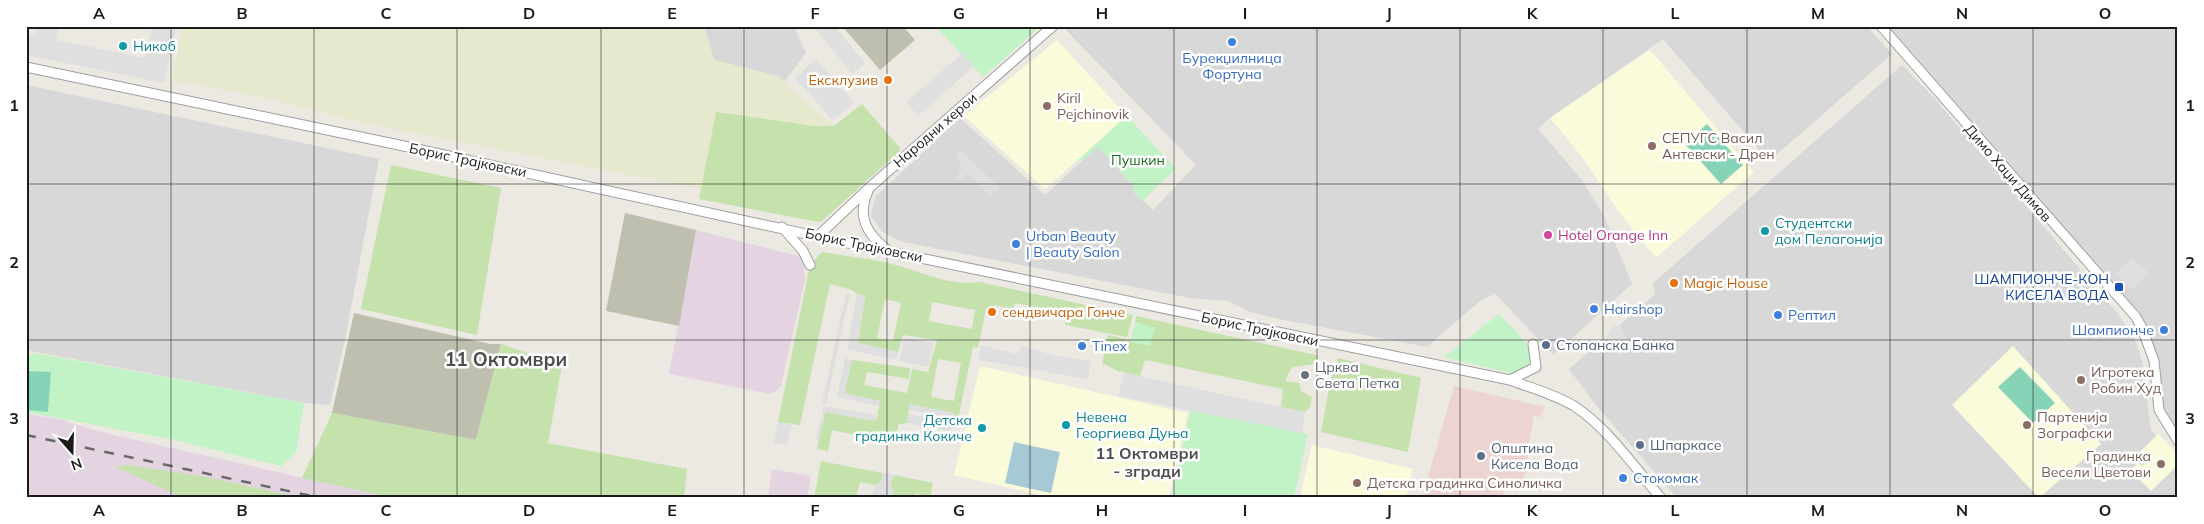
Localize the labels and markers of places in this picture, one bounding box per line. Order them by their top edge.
marker: Бурекџилница Фортуна [1226,36,1238,48]
place label: Никоб [133,37,176,55]
marker: Никоб [117,40,129,52]
place label: Бурекџилница Фортуна [1182,49,1282,83]
place label: Ексклузив [809,71,878,89]
marker: Ексклузив [882,74,894,86]
place label: Kiril Pejchinovik [1057,89,1130,123]
marker: Kiril Pejchinovik [1041,100,1053,112]
place label: СЕПУГС Васил Антевски - Дрен [1662,129,1775,163]
marker: СЕПУГС Васил Антевски - Дрен [1646,140,1658,152]
place label: Студентски дом Пелагонија [1775,214,1883,248]
marker: Студентски дом Пелагонија [1759,225,1771,237]
place label: Hotel Orange Inn [1558,226,1668,244]
place label: Urban Beauty | Beauty Salon [1026,227,1120,261]
marker: Hotel Orange Inn [1542,229,1554,241]
marker: Urban Beauty | Beauty Salon [1010,238,1022,250]
place label: ШАМПИОНЧЕ-КОН КИСЕЛА ВОДА [1974,270,2110,304]
place label: Magic House [1684,274,1768,292]
marker: Magic House [1668,277,1680,289]
marker: ШАМПИОНЧЕ-КОН КИСЕЛА ВОДА [2113,281,2125,293]
place label: Hairshop [1604,300,1663,318]
place label: сендвичара Гонче [1002,303,1125,321]
marker: Hairshop [1588,303,1600,315]
marker: сендвичара Гонче [986,306,998,318]
place label: Рептил [1788,306,1836,324]
marker: Рептил [1772,309,1784,321]
place label: Шампионче [2072,321,2154,339]
marker: Шампионче [2158,324,2170,336]
place label: Стопанска Банка [1556,336,1675,354]
place label: Tinex [1092,337,1128,355]
marker: Стопанска Банка [1540,339,1552,351]
marker: Tinex [1076,340,1088,352]
place label: Црква Света Петка [1315,358,1400,392]
place label: Игротека Робин Худ [2091,363,2162,397]
marker: Црква Света Петка [1299,369,1311,381]
marker: Игротека Робин Худ [2075,374,2087,386]
place label: Невена Георгиева Дуња [1076,408,1189,442]
place label: Партенија Зографски [2037,408,2112,442]
place label: Детска градинка Кокиче [855,411,972,445]
marker: Невена Георгиева Дуња [1060,419,1072,431]
marker: Партенија Зографски [2021,419,2033,431]
marker: Детска градинка Кокиче [976,422,988,434]
place label: Шпаркасе [1650,436,1722,454]
place label: Општина Кисела Вода [1491,439,1578,473]
marker: Шпаркасе [1634,439,1646,451]
place label: Градинка Весели Цветови [2041,447,2151,481]
marker: Општина Кисела Вода [1475,450,1487,462]
marker: Градинка Весели Цветови [2155,458,2167,470]
place label: Стокомак [1633,469,1699,487]
marker: Стокомак [1617,472,1629,484]
place label: Детска градинка Синоличка [1367,474,1562,492]
marker: Детска градинка Синоличка [1351,477,1363,489]

